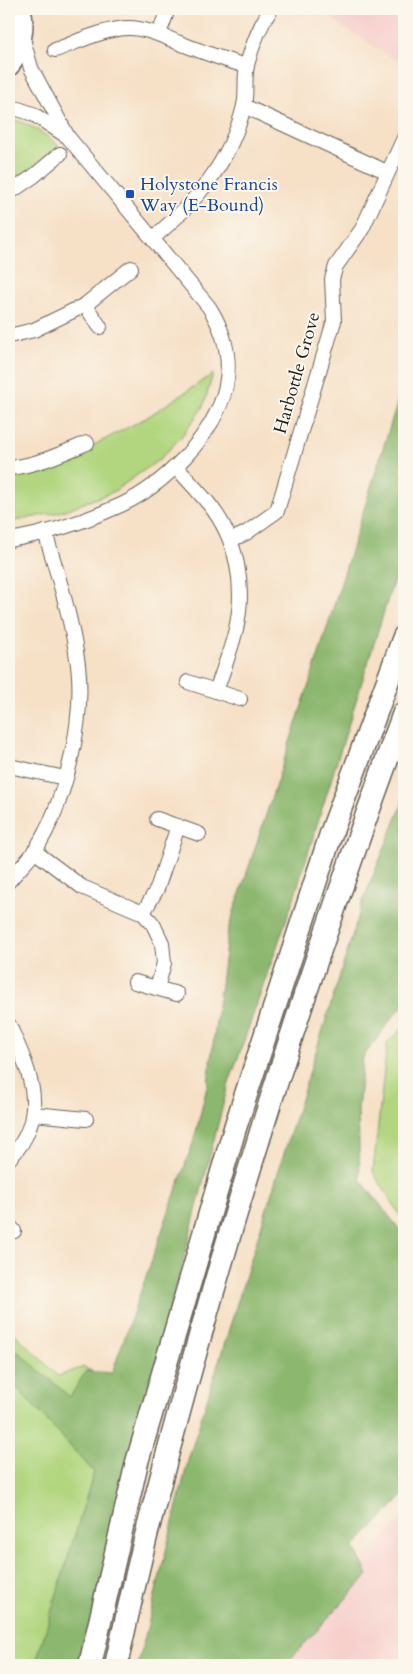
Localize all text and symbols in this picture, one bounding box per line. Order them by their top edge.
place label: Holystone Francis Way (E-Bound) [139,172,278,218]
marker: Holystone Francis Way (E-Bound) [124,188,136,200]
street label: Harbottle Grove [268,309,326,437]

